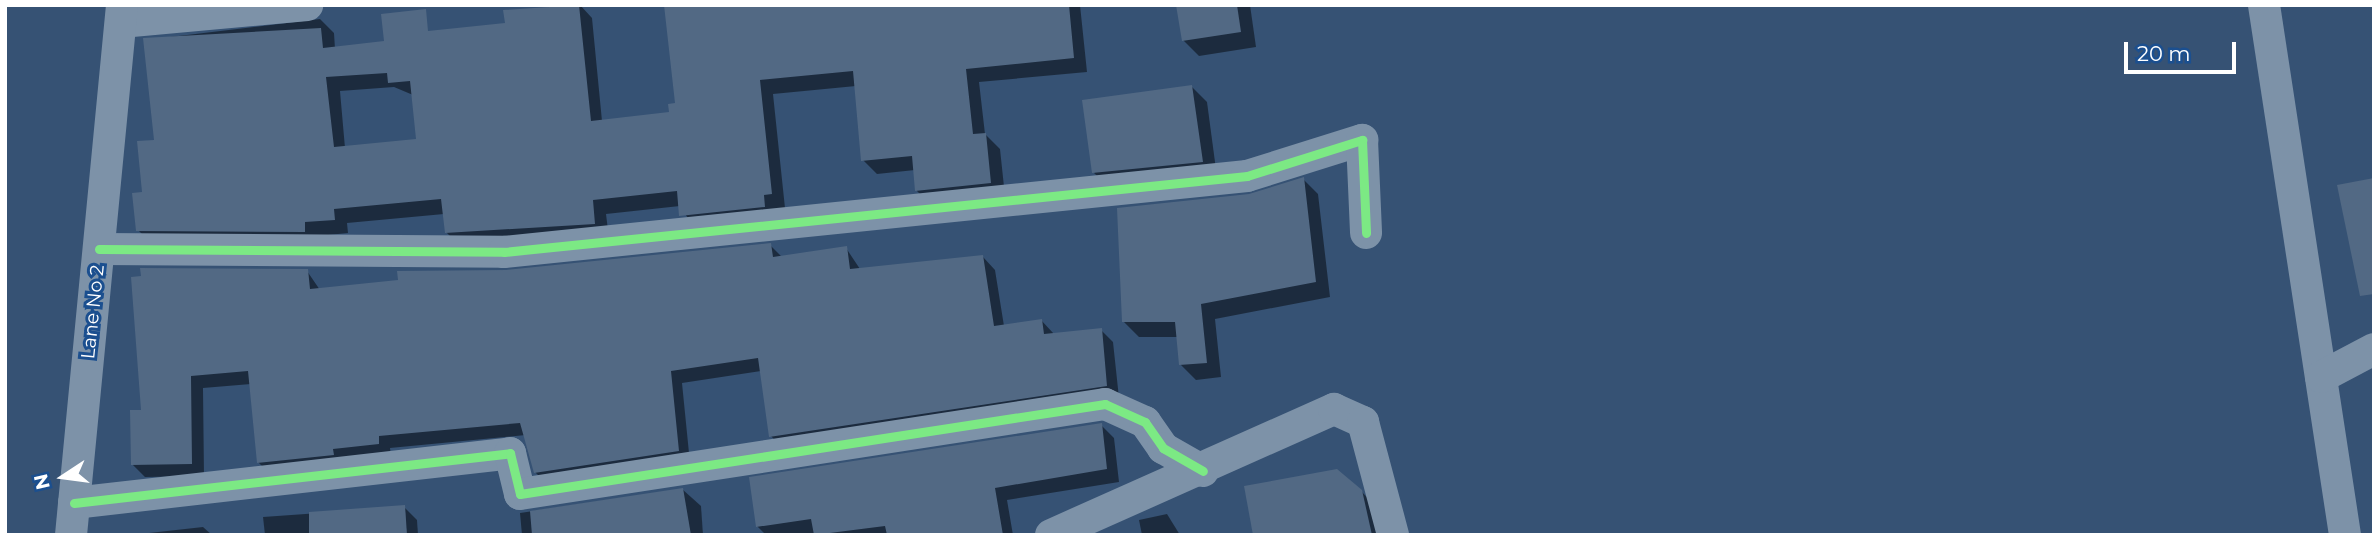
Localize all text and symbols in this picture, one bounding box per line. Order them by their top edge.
scale bar [2127,28,2239,72]
text: 20 m [2137,41,2191,66]
street label: Lane No 2 [77,264,109,360]
north arrow [28,442,98,512]
text: N [29,472,55,492]

